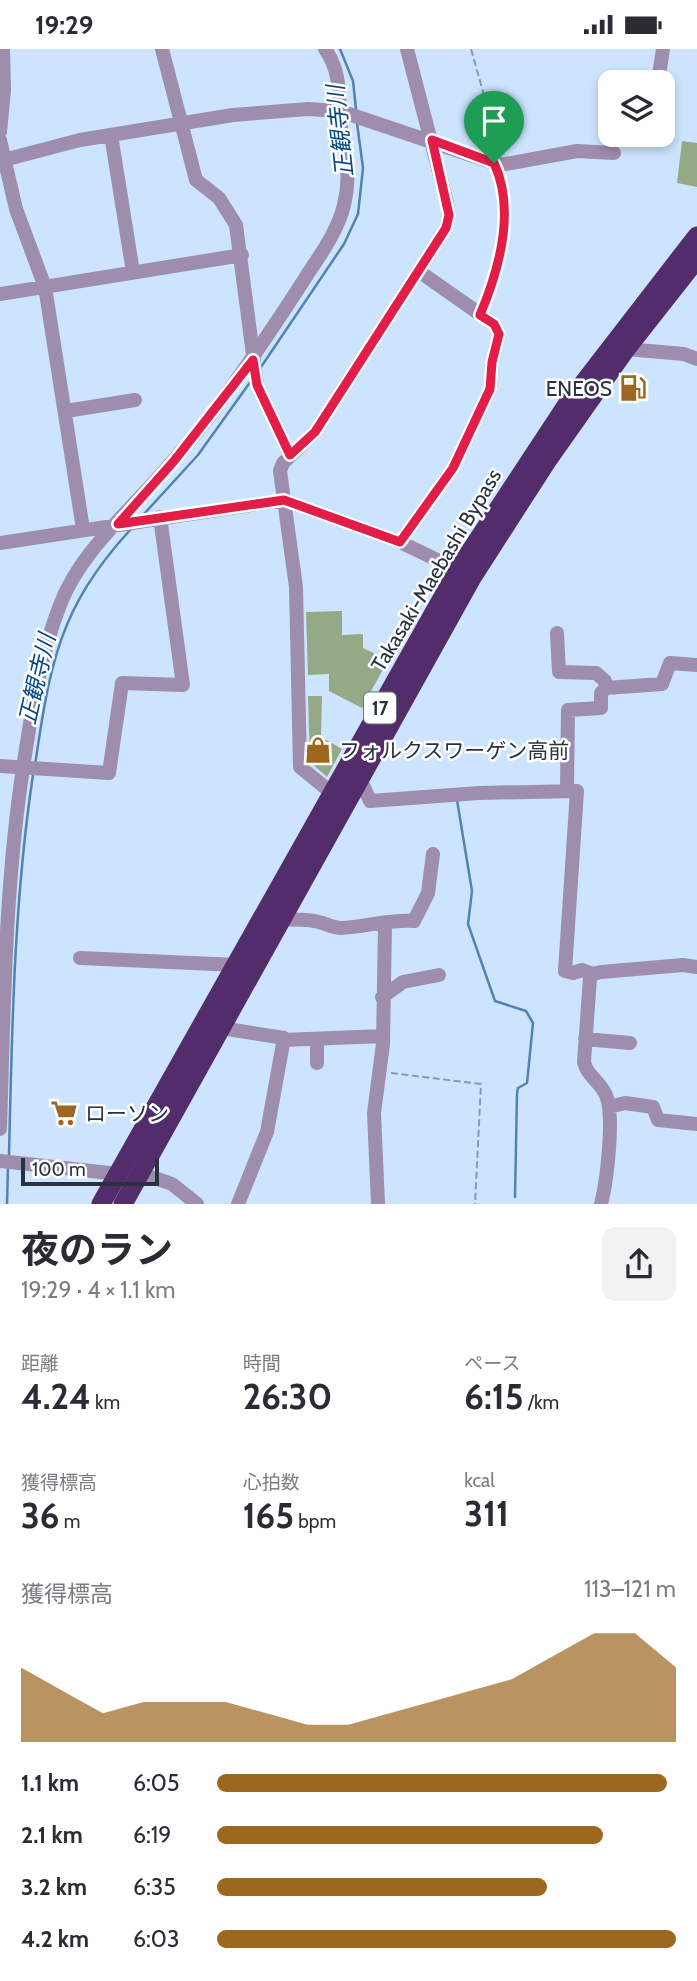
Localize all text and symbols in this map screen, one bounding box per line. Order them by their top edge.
text: 19:29 [35,9,93,41]
map controls [598,70,675,147]
button: layers [598,70,675,147]
water label: 正観寺川 [321,81,359,178]
pin [464,91,524,163]
icon: arrive [475,102,513,140]
fuel station icon: ENEOS [618,373,648,403]
place label: ENEOS [546,376,612,401]
street label: Takasaki-Maebashi Bypass [366,464,506,676]
water label: 正観寺川 [13,628,62,727]
road number: 17 [364,693,396,723]
shop icon: フォルクスワーゲン高前 [303,735,333,765]
place label: フォルクスワーゲン高前 [339,738,569,763]
supermarket icon: ローソン [49,1098,79,1128]
place label: ローソン [85,1101,169,1126]
scale bar [21,1155,159,1187]
text: 100 m [32,1158,86,1181]
text: 夜のラン [21,1226,173,1273]
button: share [602,1227,676,1301]
text: 19:29 · 4 × 1.1 km [21,1276,175,1304]
text: 距離 [21,1352,59,1375]
text: 時間 [243,1352,281,1375]
text: ペース [464,1352,520,1375]
text: 4.24 [21,1375,91,1418]
text: 26:30 [243,1375,332,1418]
text: 6:15 [464,1375,523,1418]
text: km [91,1391,120,1414]
text: /km [523,1391,559,1414]
text: kcal [464,1469,495,1492]
text: 獲得標高 [21,1471,97,1494]
text: 心拍数 [243,1471,300,1494]
text: 311 [464,1492,509,1535]
text: 36 [21,1494,60,1537]
text: 165 [243,1494,294,1537]
text: m [60,1510,81,1533]
text: bpm [294,1510,336,1533]
text: 113–121 m [584,1575,676,1603]
text: 獲得標高 [21,1580,113,1608]
text: 1.1 km [21,1769,79,1797]
text: 6:05 [133,1769,179,1797]
text: 2.1 km [21,1821,83,1849]
text: 6:19 [133,1821,171,1849]
text: 3.2 km [21,1873,87,1901]
text: 6:35 [133,1873,176,1901]
text: 4.2 km [21,1925,89,1953]
text: 6:03 [133,1925,179,1953]

